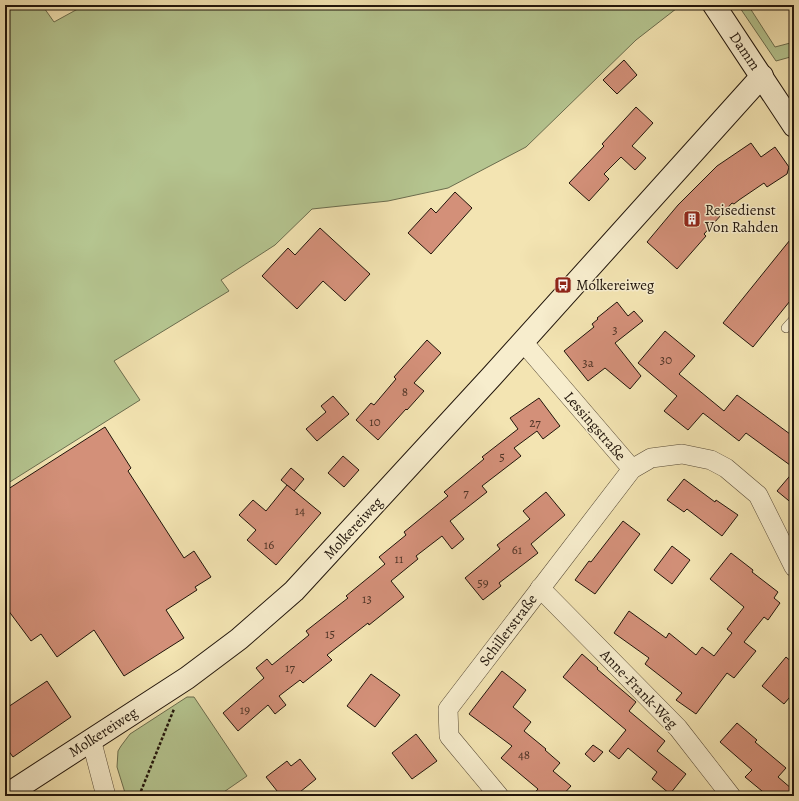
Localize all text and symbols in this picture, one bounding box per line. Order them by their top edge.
street label: Damm [725,28,765,75]
place label: Reisedienst Von Rahden [704,200,779,237]
building icon: Reisedienst Von Rahden [682,209,702,229]
bus stop icon: Molkereiweg [553,275,573,295]
place label: Molkereiweg [576,275,655,295]
house number: 3 [612,321,618,338]
house number: 30 [660,351,672,368]
house number: 3a [582,354,594,371]
house number: 8 [402,383,408,400]
street label: Lessingstraße [559,387,631,465]
house number: 10 [369,413,381,430]
house number: 27 [529,414,541,431]
house number: 5 [499,448,505,465]
house number: 7 [463,484,469,501]
street label: Molkereiweg [319,492,387,563]
house number: 14 [295,502,305,519]
house number: 16 [264,536,274,553]
house number: 61 [512,541,523,558]
house number: 11 [395,550,404,567]
house number: 59 [477,574,489,591]
house number: 13 [362,590,372,607]
street label: Schillerstraße [474,590,542,670]
house number: 15 [325,625,335,642]
street label: Anne-Frank-Weg [595,644,682,734]
house number: 17 [285,659,295,676]
house number: 19 [240,701,250,718]
street label: Molkereiweg [65,702,142,762]
house number: 48 [518,746,530,763]

